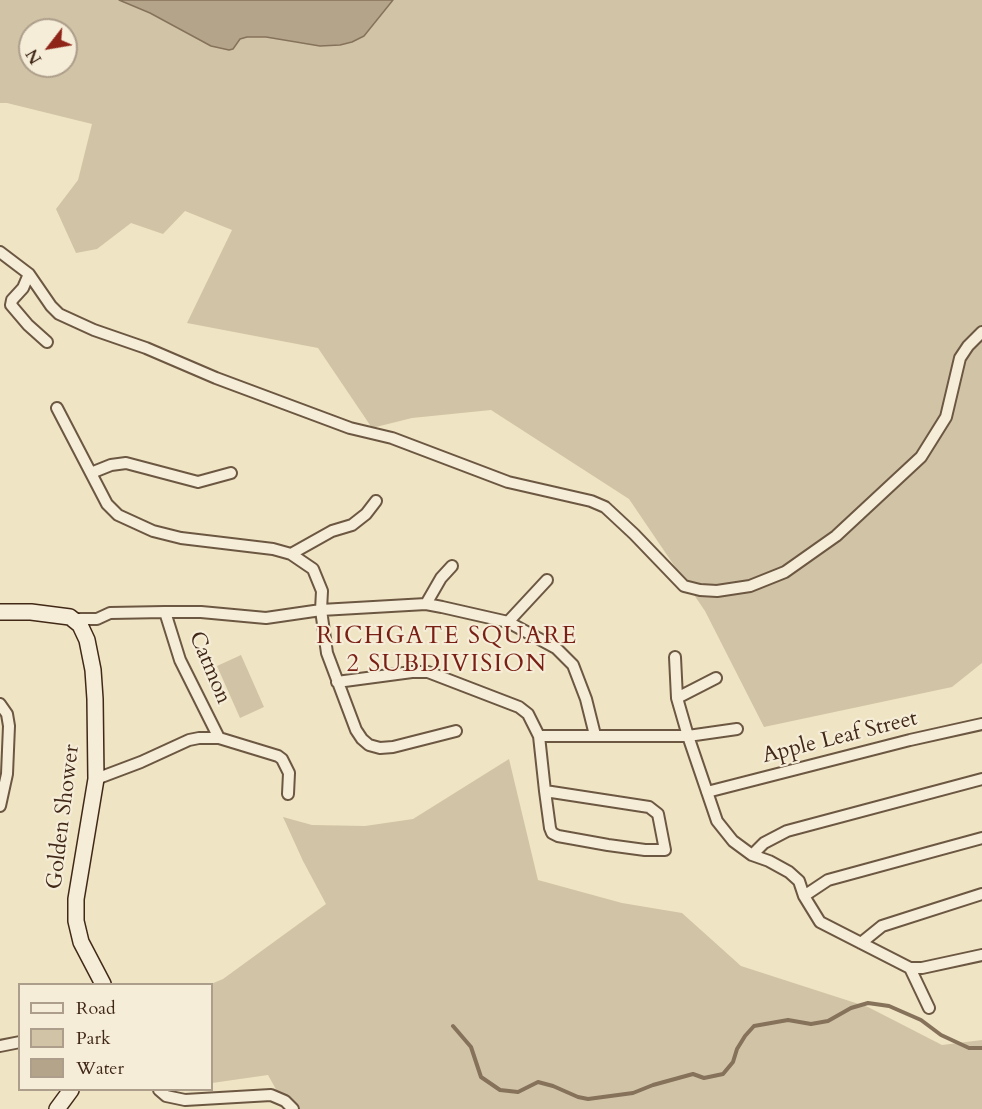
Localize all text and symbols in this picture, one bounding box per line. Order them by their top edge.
north arrow [18,18,78,78]
text: N [21,45,47,68]
district label: RICHGATE SQUARE 2 SUBDIVISION [316,623,578,679]
street label: Catmon [182,628,236,708]
street label: Apple Leaf Street [760,706,920,770]
street label: Golden Shower [42,743,86,891]
legend [18,983,213,1091]
text: Road [76,996,116,1021]
text: Park [76,1026,111,1051]
text: Water [76,1056,124,1081]

